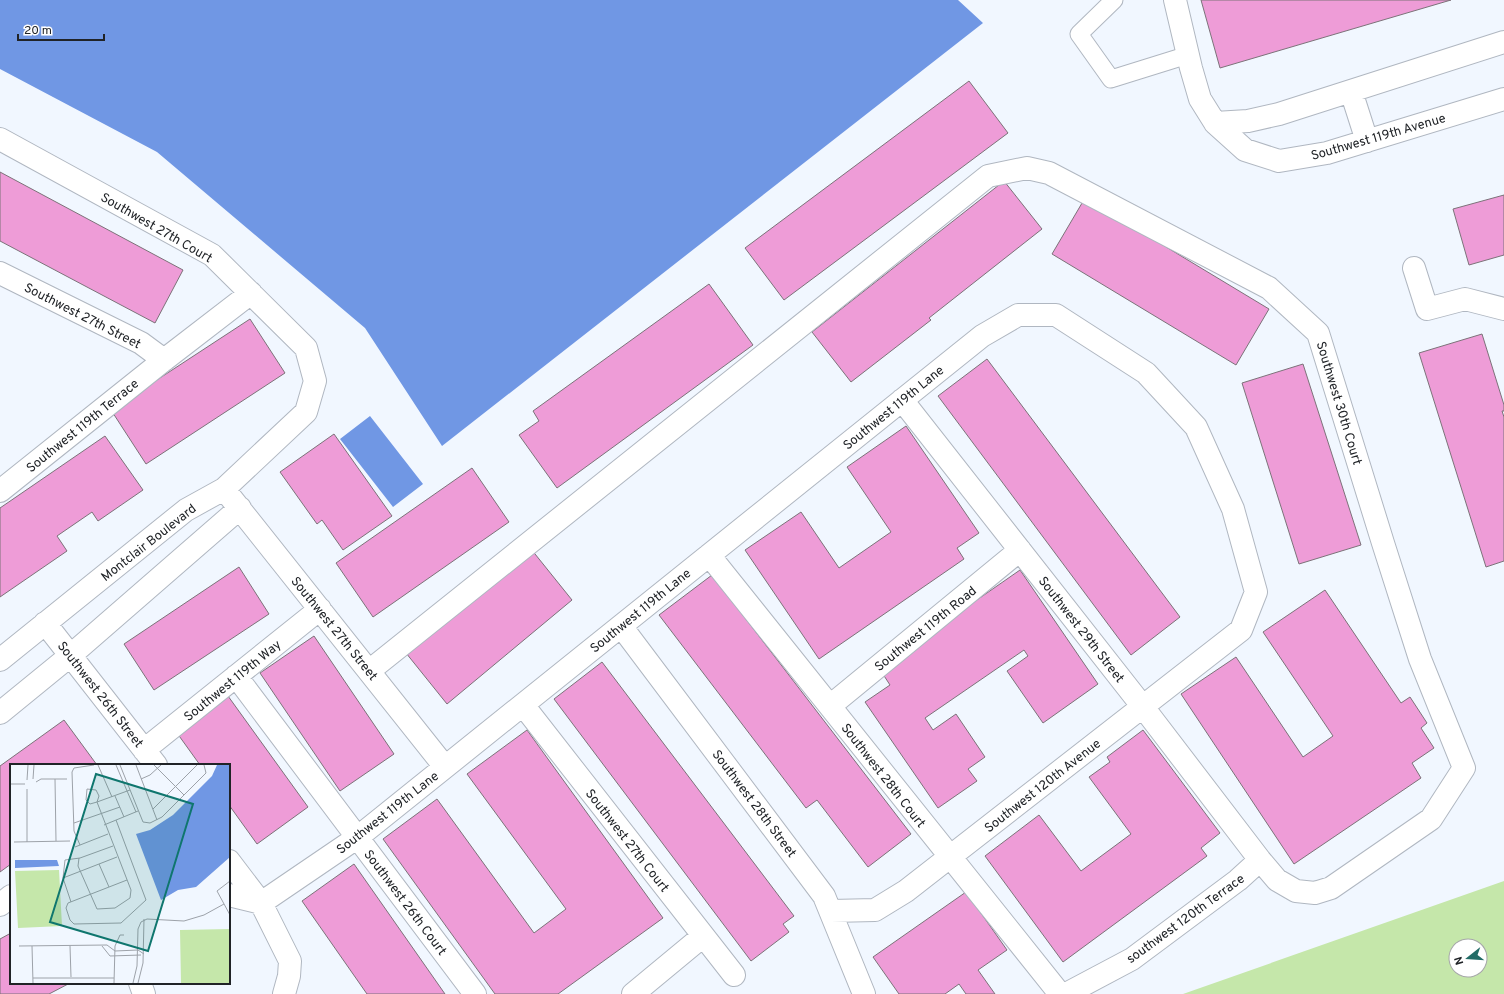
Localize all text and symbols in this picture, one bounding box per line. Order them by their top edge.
scale bar [18,16,104,42]
text: 20 m [24,23,52,39]
street label: Southwest 119th Avenue [1309,111,1448,165]
street label: Southwest 27th Court [97,190,215,267]
street label: Southwest 27th Street [21,280,143,353]
street label: Southwest 30th Court [1312,340,1365,467]
street label: Southwest 119th Lane [841,363,948,454]
street label: Southwest 119th Terrace [24,376,143,477]
street label: Montclair Boulevard [98,501,200,586]
street label: Southwest 119th Lane [588,566,695,657]
street label: Southwest 27th Street [287,574,380,684]
street label: Southwest 29th Street [1034,574,1127,687]
street label: Southwest 119th Road [872,584,980,676]
street label: Southwest 119th Way [181,637,285,726]
street label: Southwest 26th Street [53,639,146,752]
street label: Southwest 28th Court [837,721,928,832]
street label: Southwest 120th Avenue [982,736,1105,837]
street label: Southwest 28th Street [708,747,799,861]
inset map [10,764,230,984]
street label: Southwest 119th Lane [334,769,442,858]
street label: Southwest 27th Court [581,786,672,896]
street label: Southwest 26th Court [359,847,449,959]
street label: southwest 120th Terrace [1124,871,1248,968]
north arrow [1448,938,1488,978]
text: N [1452,955,1467,966]

